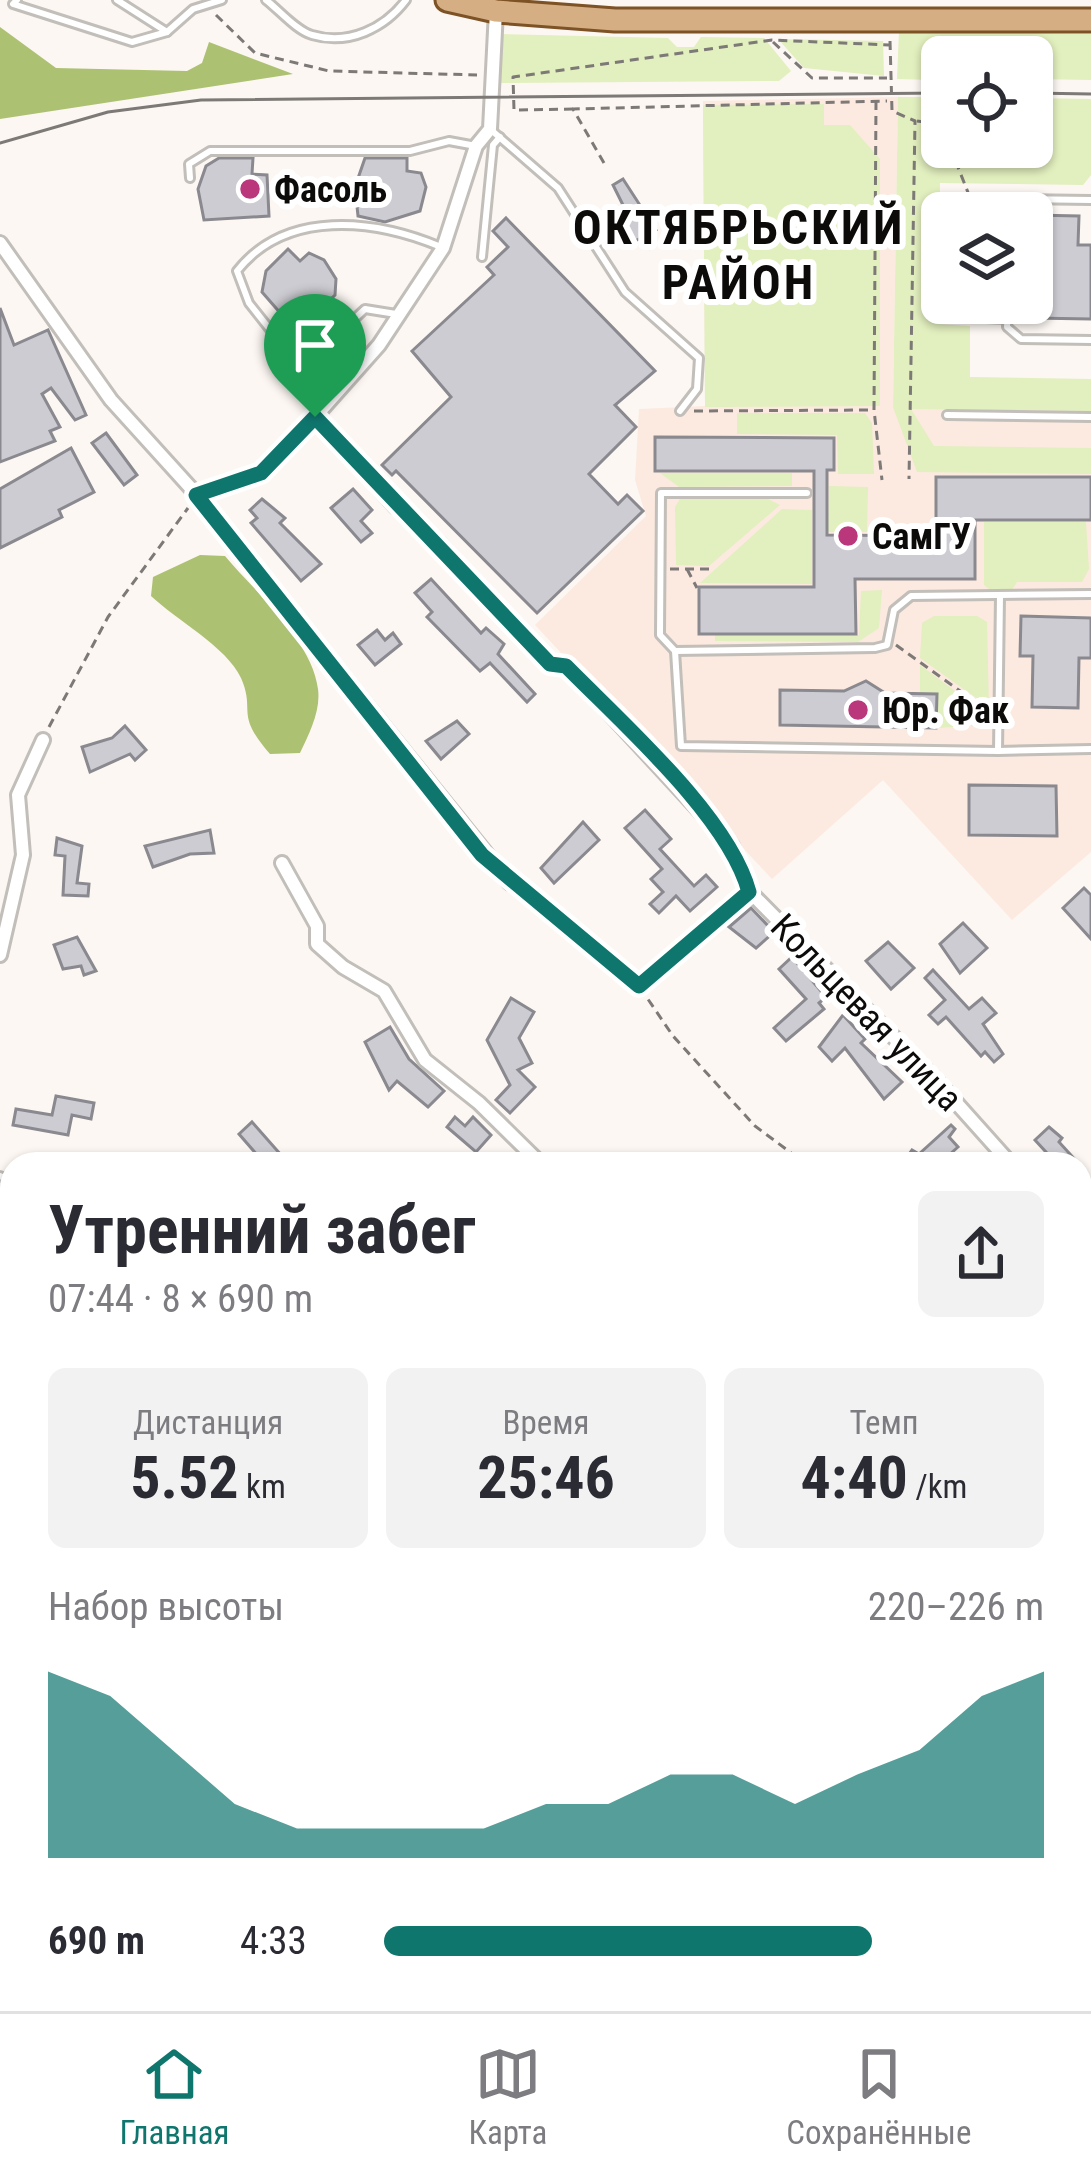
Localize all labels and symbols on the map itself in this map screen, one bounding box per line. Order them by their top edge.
place label: Фасоль [274,169,387,211]
marker: Фасоль [237,176,263,202]
district label: ОКТЯБРЬСКИЙ РАЙОН [573,199,905,311]
pin [264,294,366,417]
place label: СамГУ [872,516,971,558]
marker: СамГУ [835,523,861,549]
place label: Юр. Фак [882,690,1009,732]
marker: Юр. Фак [845,697,871,723]
street label: Кольцевая улица [762,906,971,1120]

